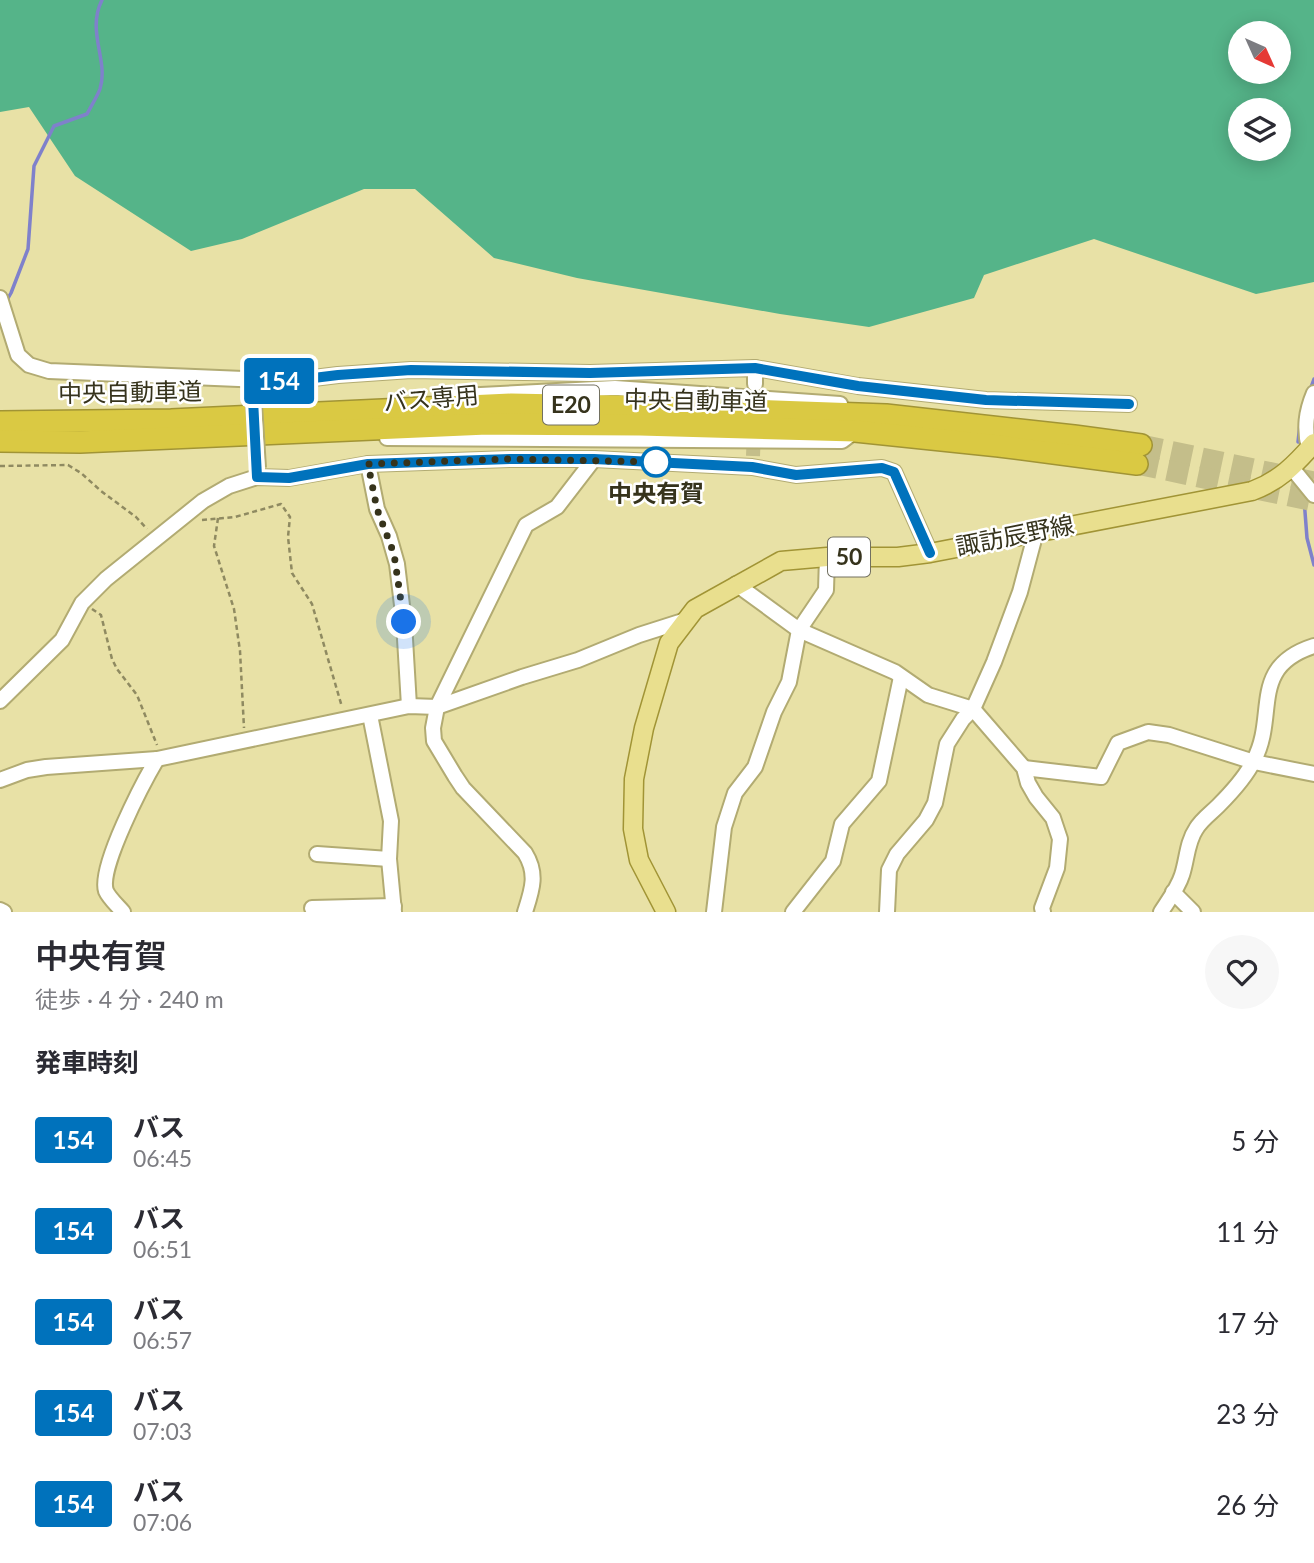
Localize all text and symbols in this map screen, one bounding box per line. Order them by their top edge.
north arrow [1228,21,1292,84]
map controls [1228,21,1291,161]
button: layers [1228,98,1291,161]
line badge: 154 [239,358,319,404]
text: 154 [258,366,300,395]
street label: 中央自動車道 [58,376,202,407]
street label: バス専用 [382,379,480,416]
street label: 中央自動車道 [624,384,768,415]
road number: E20 [543,386,599,424]
marker: 中央有賀 [641,447,671,477]
place label: 中央有賀 [608,478,704,507]
street label: 諏訪辰野線 [953,509,1076,560]
road number: 50 [828,538,870,576]
your location [386,604,421,639]
text: 中央有賀 [35,935,167,975]
button: heart [1205,935,1279,1009]
text: 徒歩 · 4 分 · 240 m [35,985,224,1013]
text: 発車時刻 [35,1046,139,1078]
text: バス [133,1111,185,1143]
text: 154 [53,1125,94,1154]
text: 5 分 [1231,1125,1279,1157]
text: 06:45 [133,1144,192,1172]
text: バス [133,1202,185,1234]
text: 154 [53,1216,94,1245]
text: 11 分 [1216,1216,1279,1248]
text: 06:51 [133,1235,192,1263]
text: バス [133,1293,185,1325]
text: 154 [53,1307,94,1336]
text: 17 分 [1216,1307,1279,1339]
text: 06:57 [133,1326,192,1354]
text: バス [133,1384,185,1416]
text: 154 [53,1398,94,1427]
text: 23 分 [1216,1398,1279,1430]
text: 07:03 [133,1417,192,1445]
text: バス [133,1475,185,1507]
text: 154 [53,1489,94,1518]
text: 26 分 [1216,1489,1279,1521]
text: 07:06 [133,1508,192,1536]

